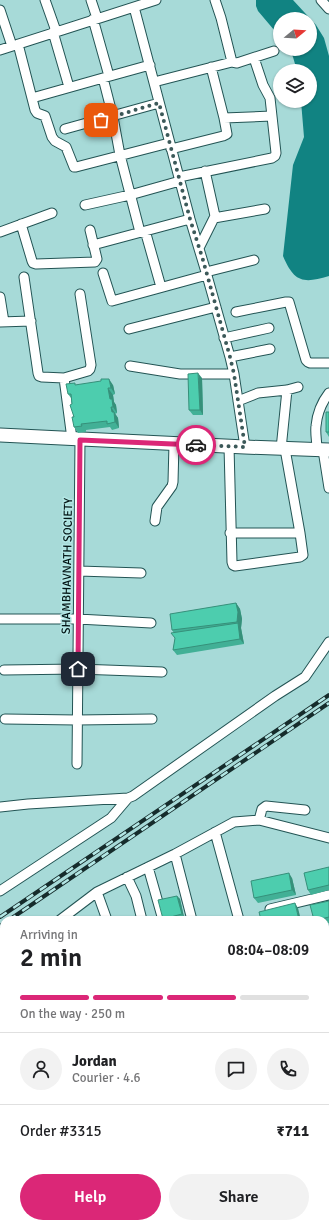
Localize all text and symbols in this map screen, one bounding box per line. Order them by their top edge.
north arrow [273,12,317,56]
map controls [273,12,317,108]
button: layers [273,64,317,108]
pin [84,103,118,137]
icon: bag [90,109,112,131]
courier [176,425,216,465]
icon: car [185,434,207,456]
street label: SHAMBHAVNATH SOCIETY [59,498,76,634]
pin [61,652,95,686]
icon: home [67,658,89,680]
text: Arriving in [20,927,78,943]
text: 08:04–08:09 [228,941,309,959]
text: 2 min [20,942,82,974]
text: On the way · 250 m [20,1006,125,1022]
button: person [20,1048,62,1090]
button: chat [215,1048,257,1090]
button: phone [267,1048,309,1090]
text: Jordan [72,1052,117,1070]
text: Courier · 4.6 [72,1070,141,1086]
text: Order #3315 [20,1122,102,1140]
text: ₹711 [277,1122,309,1140]
button: Help [20,1174,161,1220]
button: Share [169,1174,309,1220]

